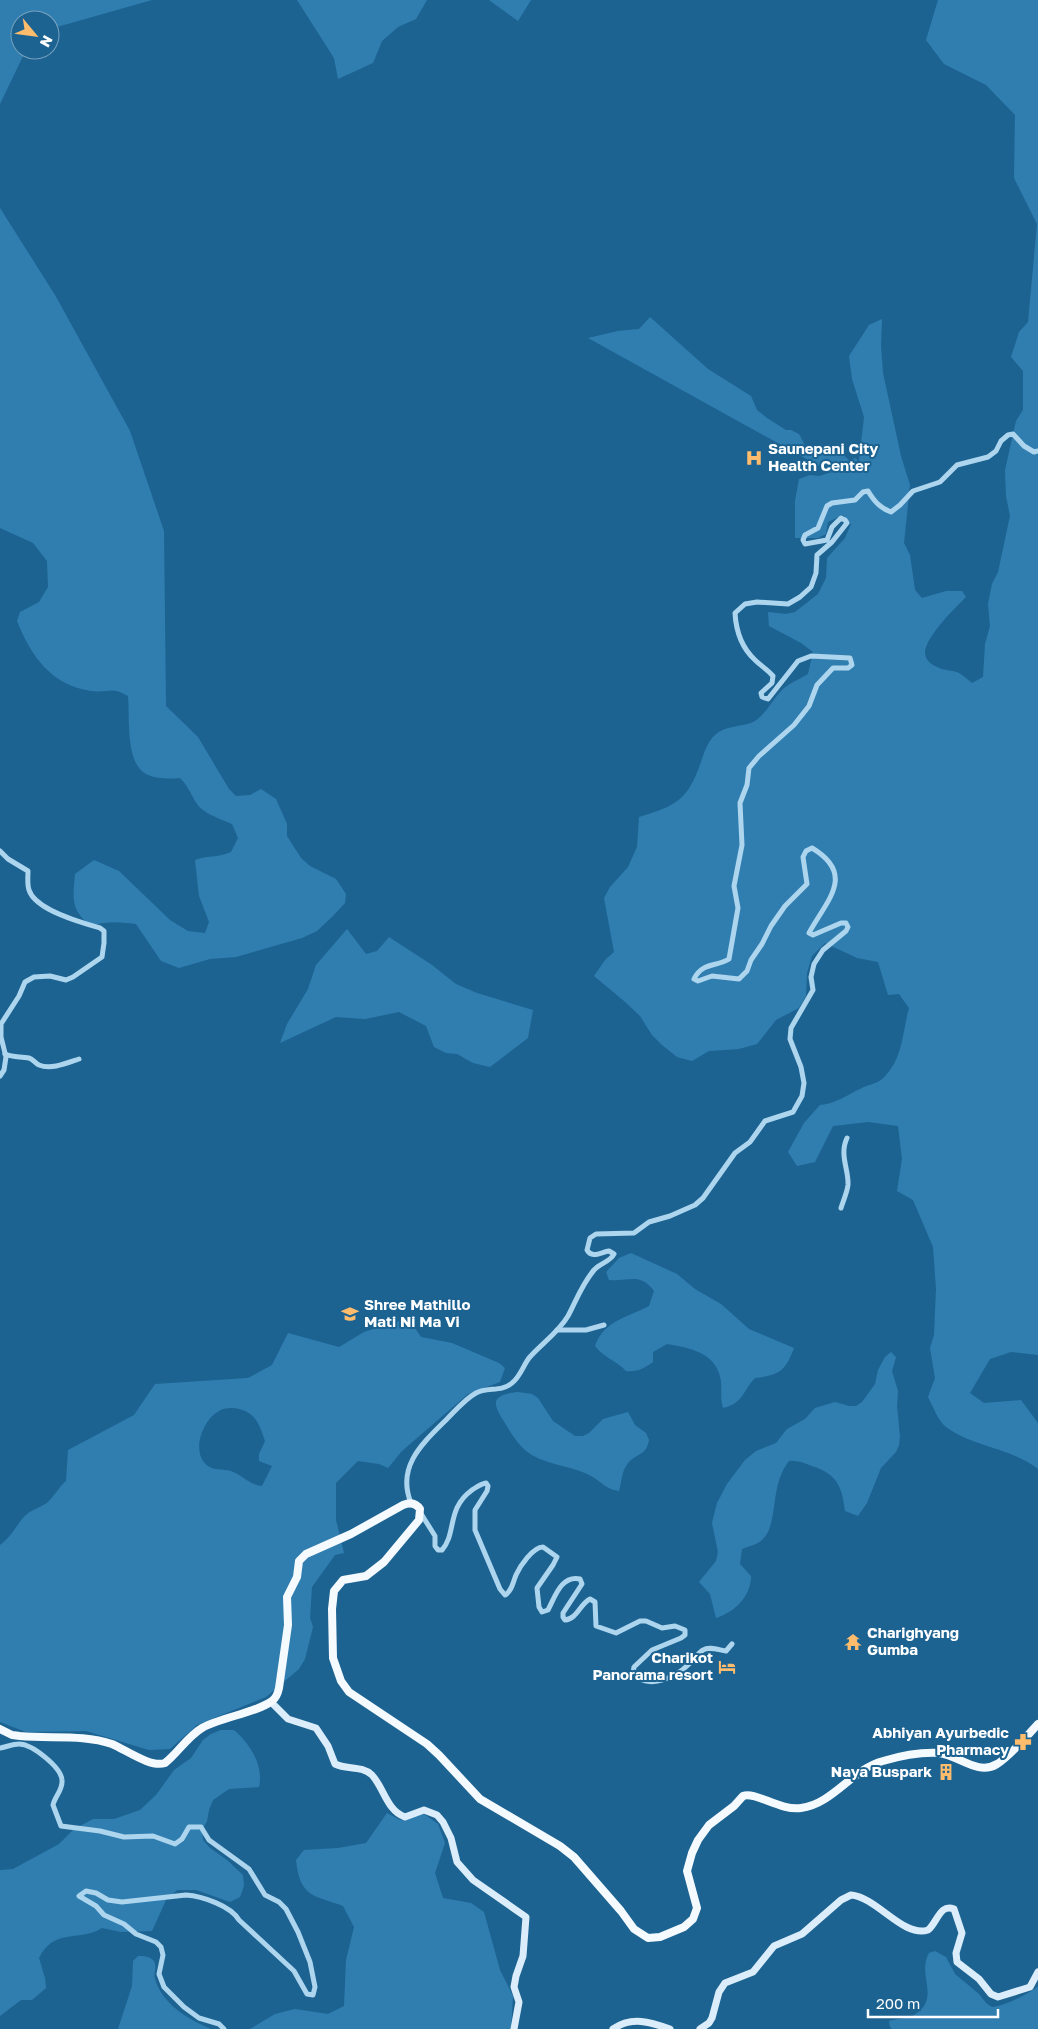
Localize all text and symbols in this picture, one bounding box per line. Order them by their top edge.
north arrow [10,10,60,60]
text: N [37,33,57,50]
place label: Saunepani City Health Center [768,439,878,474]
hospital icon: Saunepani City Health Center [744,448,764,468]
place label: Shree Mathillo Mati Ni Ma Vi [364,1295,470,1330]
school or university icon: Shree Mathillo Mati Ni Ma Vi [340,1304,360,1324]
place label: Charighyang Gumba [867,1623,959,1658]
temple icon: Charighyang Gumba [843,1632,863,1652]
place label: Charikot Panorama resort [592,1648,713,1683]
hotel icon: Charikot Panorama resort [717,1657,737,1677]
place label: Abhiyan Ayurbedic Pharmacy [872,1723,1009,1758]
pharmacy icon: Abhiyan Ayurbedic Pharmacy [1013,1732,1033,1752]
place label: Naya Buspark [831,1762,932,1780]
building icon: Naya Buspark [936,1762,956,1782]
scale bar [868,1986,998,2018]
text: 200 m [876,1994,920,2012]

